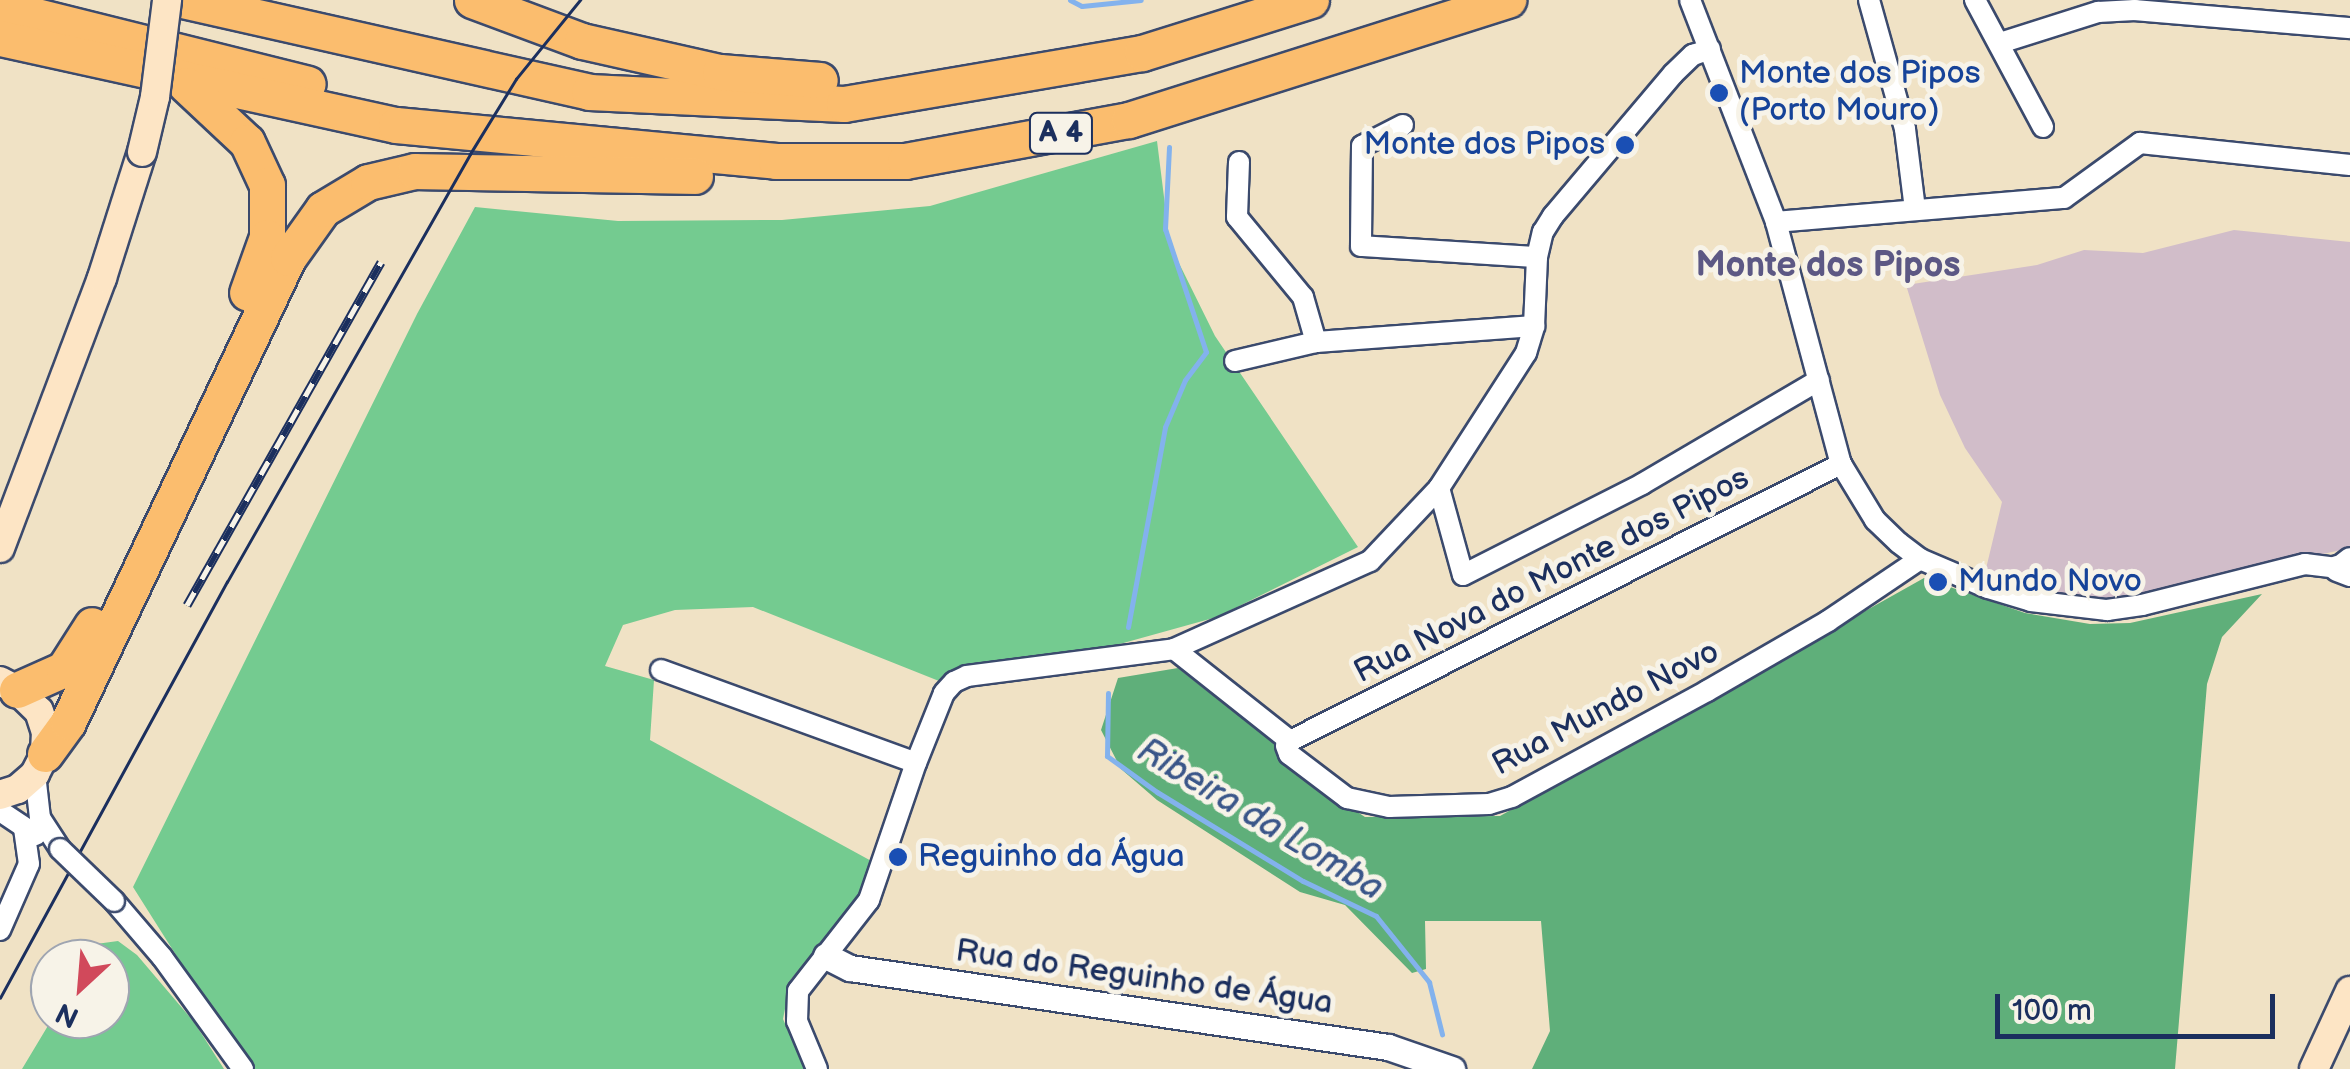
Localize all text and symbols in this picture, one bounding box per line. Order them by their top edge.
place label: Monte dos Pipos (Porto Mouro) [1739,56,1981,131]
marker: Monte dos Pipos (Porto Mouro) [1708,82,1730,104]
road number: A 4 [1028,108,1094,158]
place label: Monte dos Pipos [1363,126,1605,164]
marker: Monte dos Pipos [1614,134,1636,156]
district label: Monte dos Pipos [1695,245,1961,287]
street label: Rua Nova do Monte dos Pipos [1348,460,1756,692]
place label: Mundo Novo [1958,563,2142,601]
marker: Mundo Novo [1927,571,1949,593]
street label: Rua Mundo Novo [1486,633,1726,785]
water label: Ribeira da Lomba [1130,730,1390,910]
place label: Reguinho da Água [918,838,1185,876]
marker: Reguinho da Água [887,846,909,868]
street label: Rua do Reguinho de Água [953,933,1335,1023]
north arrow [30,939,130,1039]
scale bar [2000,974,2280,1036]
text: 100 m [2012,993,2092,1029]
text: N [51,995,84,1034]

